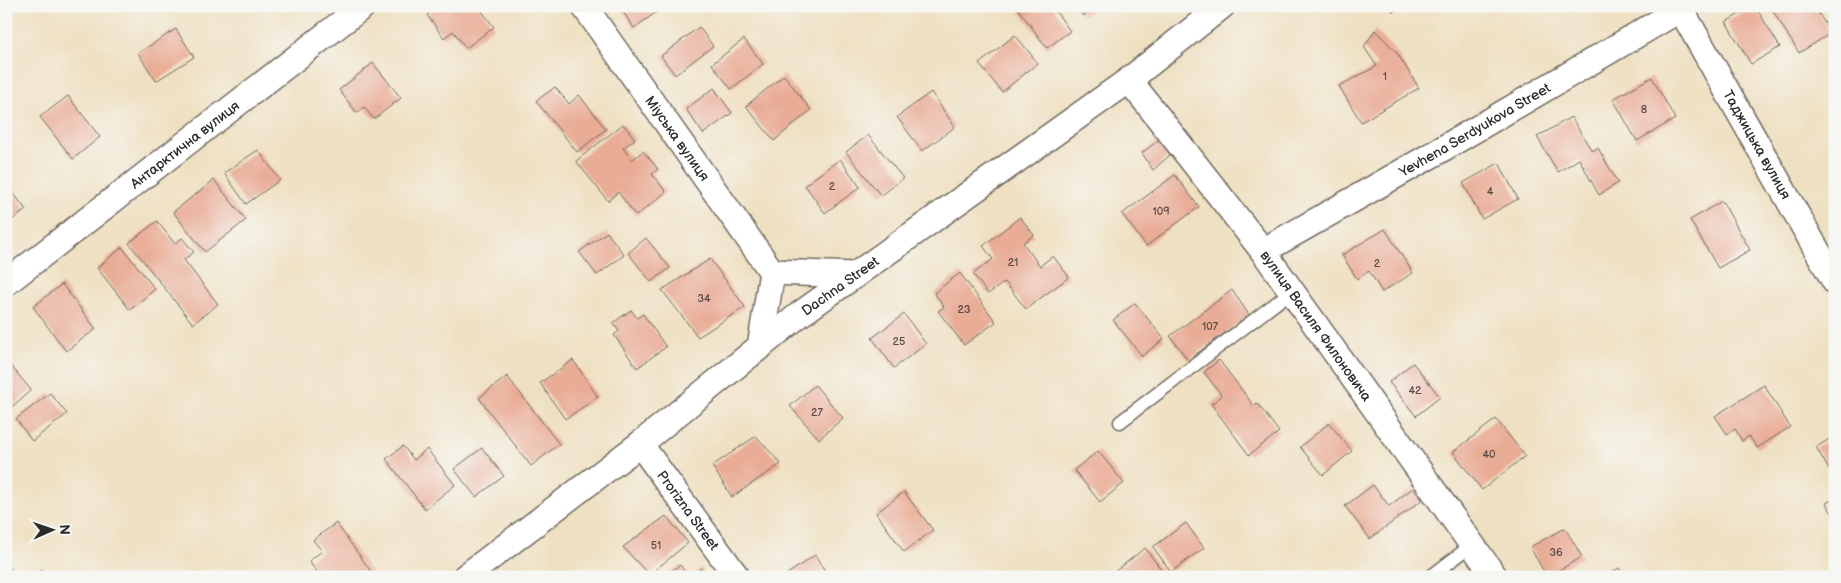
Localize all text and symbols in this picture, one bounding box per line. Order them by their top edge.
house number: 1 [1383,70,1387,83]
street label: Yevhena Serdyukova Street [1395,79,1554,181]
street label: Таджицька вулиця [1719,87,1794,202]
street label: Міуська вулиця [641,93,713,185]
street label: Антарктична вулиця [126,97,243,193]
house number: 8 [1641,103,1647,116]
house number: 2 [829,180,836,193]
house number: 4 [1487,185,1494,198]
house number: 109 [1152,205,1170,218]
street label: вулиця Василя Филоновича [1257,248,1375,405]
street label: Dachna Street [798,252,883,319]
house number: 21 [1008,256,1018,269]
house number: 2 [1374,257,1381,270]
house number: 34 [697,292,711,305]
house number: 23 [957,303,971,316]
house number: 107 [1202,320,1219,333]
house number: 25 [893,335,905,348]
house number: 42 [1408,384,1422,397]
house number: 27 [811,406,824,419]
house number: 40 [1482,448,1496,461]
street label: Prorizna Street [653,467,723,554]
north arrow [28,506,78,556]
text: N [56,524,73,535]
house number: 51 [651,539,661,552]
house number: 36 [1549,546,1563,559]

